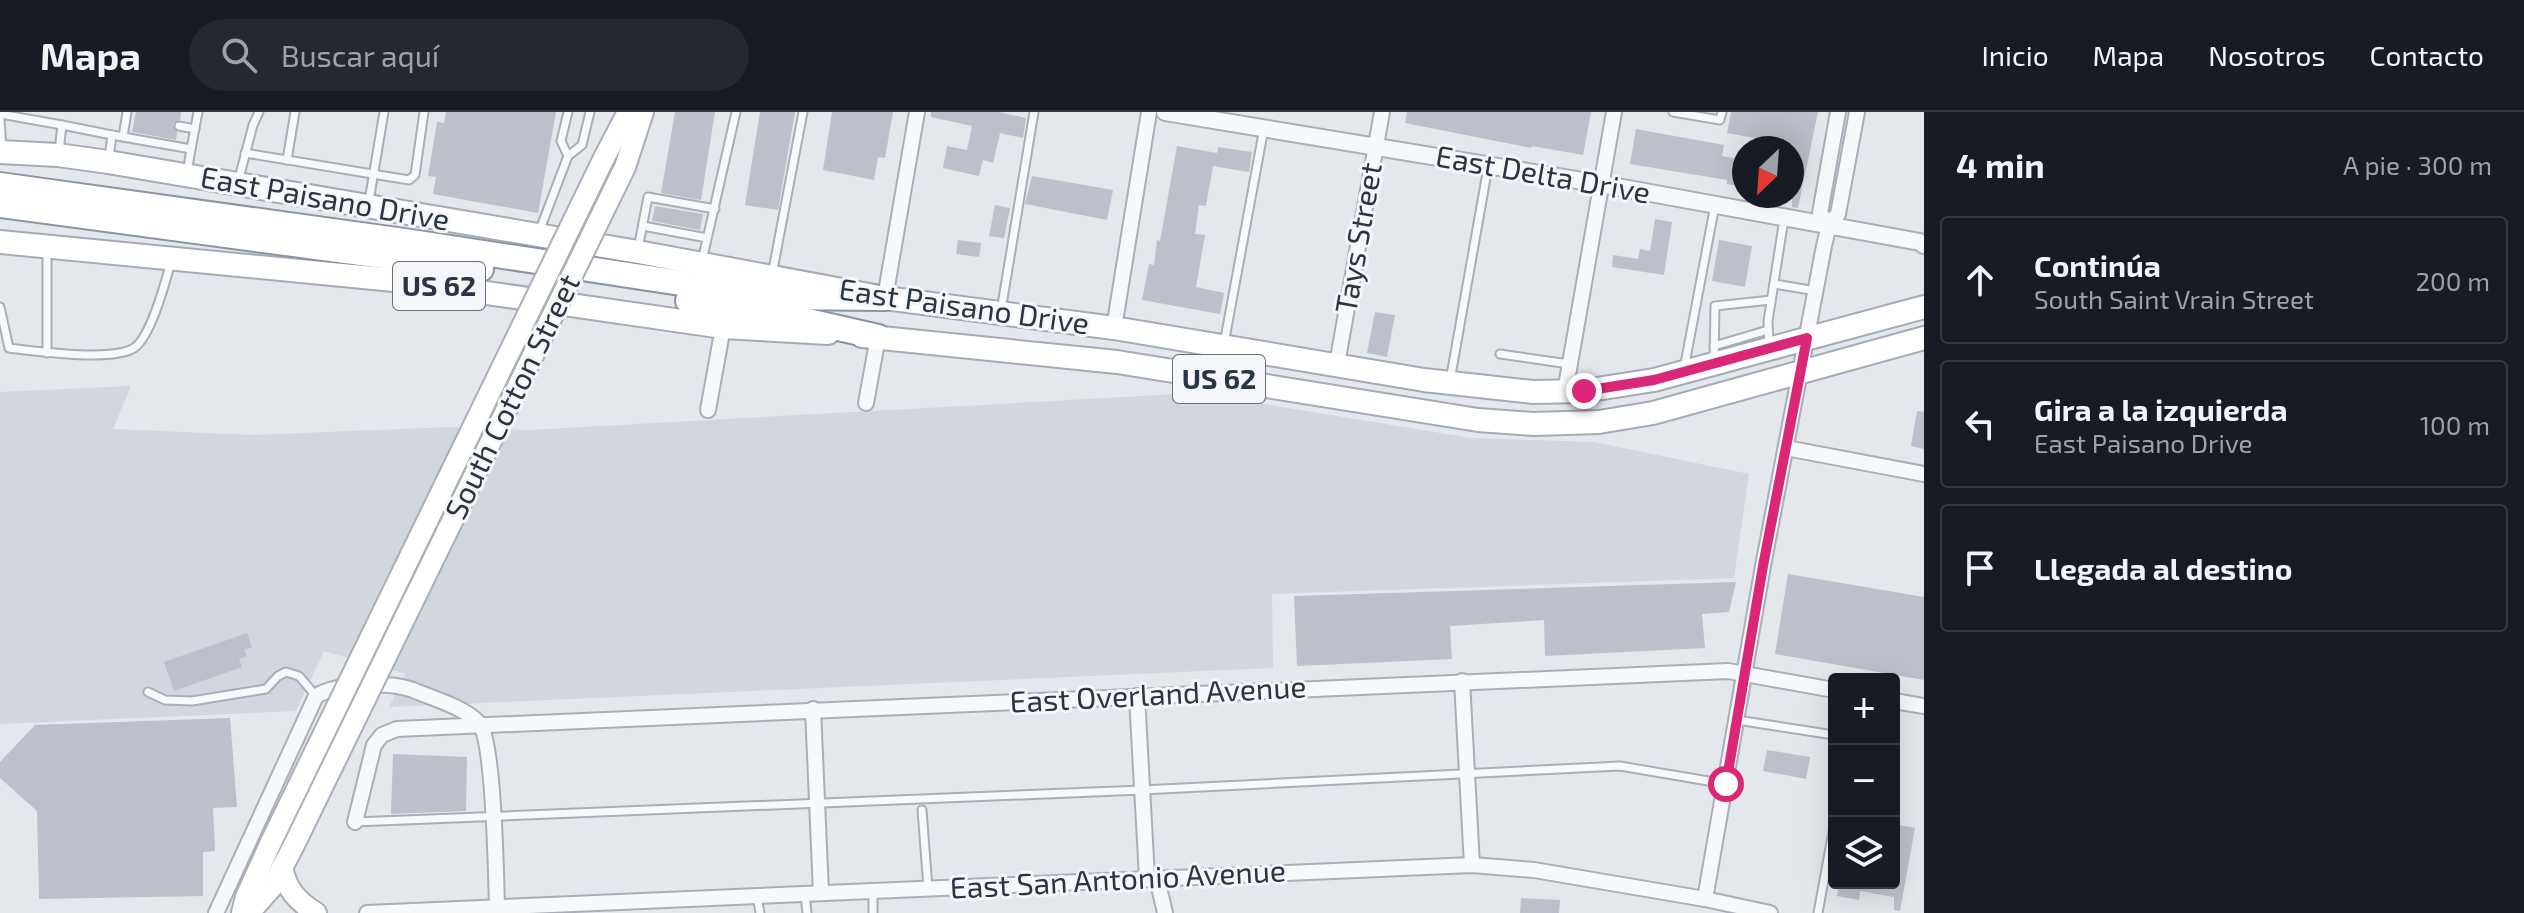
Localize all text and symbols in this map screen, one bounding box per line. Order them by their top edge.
search box [189,19,749,91]
text: Mapa [40,32,141,78]
icon: search [217,33,261,77]
text: Buscar aquí [281,37,439,73]
text: Inicio [1982,38,2049,72]
text: Mapa [2093,38,2164,72]
text: Nosotros [2208,38,2326,72]
text: Contacto [2370,38,2484,72]
street label: East Delta Drive [1433,136,1653,210]
north arrow [1732,136,1804,208]
text: 4 min [1956,144,2045,185]
text: A pie · 300 m [2343,149,2492,180]
street label: East Paisano Drive [198,157,453,237]
street label: Tays Street [1326,160,1388,316]
text: Continúa [2034,247,2161,283]
icon: ahead [1958,258,2002,302]
road number: US 62 [393,262,485,310]
text: 200 m [2415,265,2490,296]
street label: South Cotton Street [436,268,586,524]
street label: East Paisano Drive [837,270,1092,340]
text: South Saint Vrain Street [2034,283,2314,314]
road number: US 62 [1173,355,1265,403]
route end [1566,373,1602,409]
text: Gira a la izquierda [2034,391,2288,427]
icon: left [1958,402,2002,446]
text: 100 m [2420,409,2490,440]
text: East Paisano Drive [2034,427,2253,458]
icon: arrive [1958,546,2002,590]
text: Llegada al destino [2034,550,2293,586]
street label: East Overland Avenue [1009,667,1307,719]
map controls [1828,673,1900,889]
button: + [1828,673,1900,745]
button: − [1828,745,1900,817]
route start [1708,766,1744,802]
button: layers [1828,817,1900,889]
street label: East San Antonio Avenue [949,851,1287,905]

